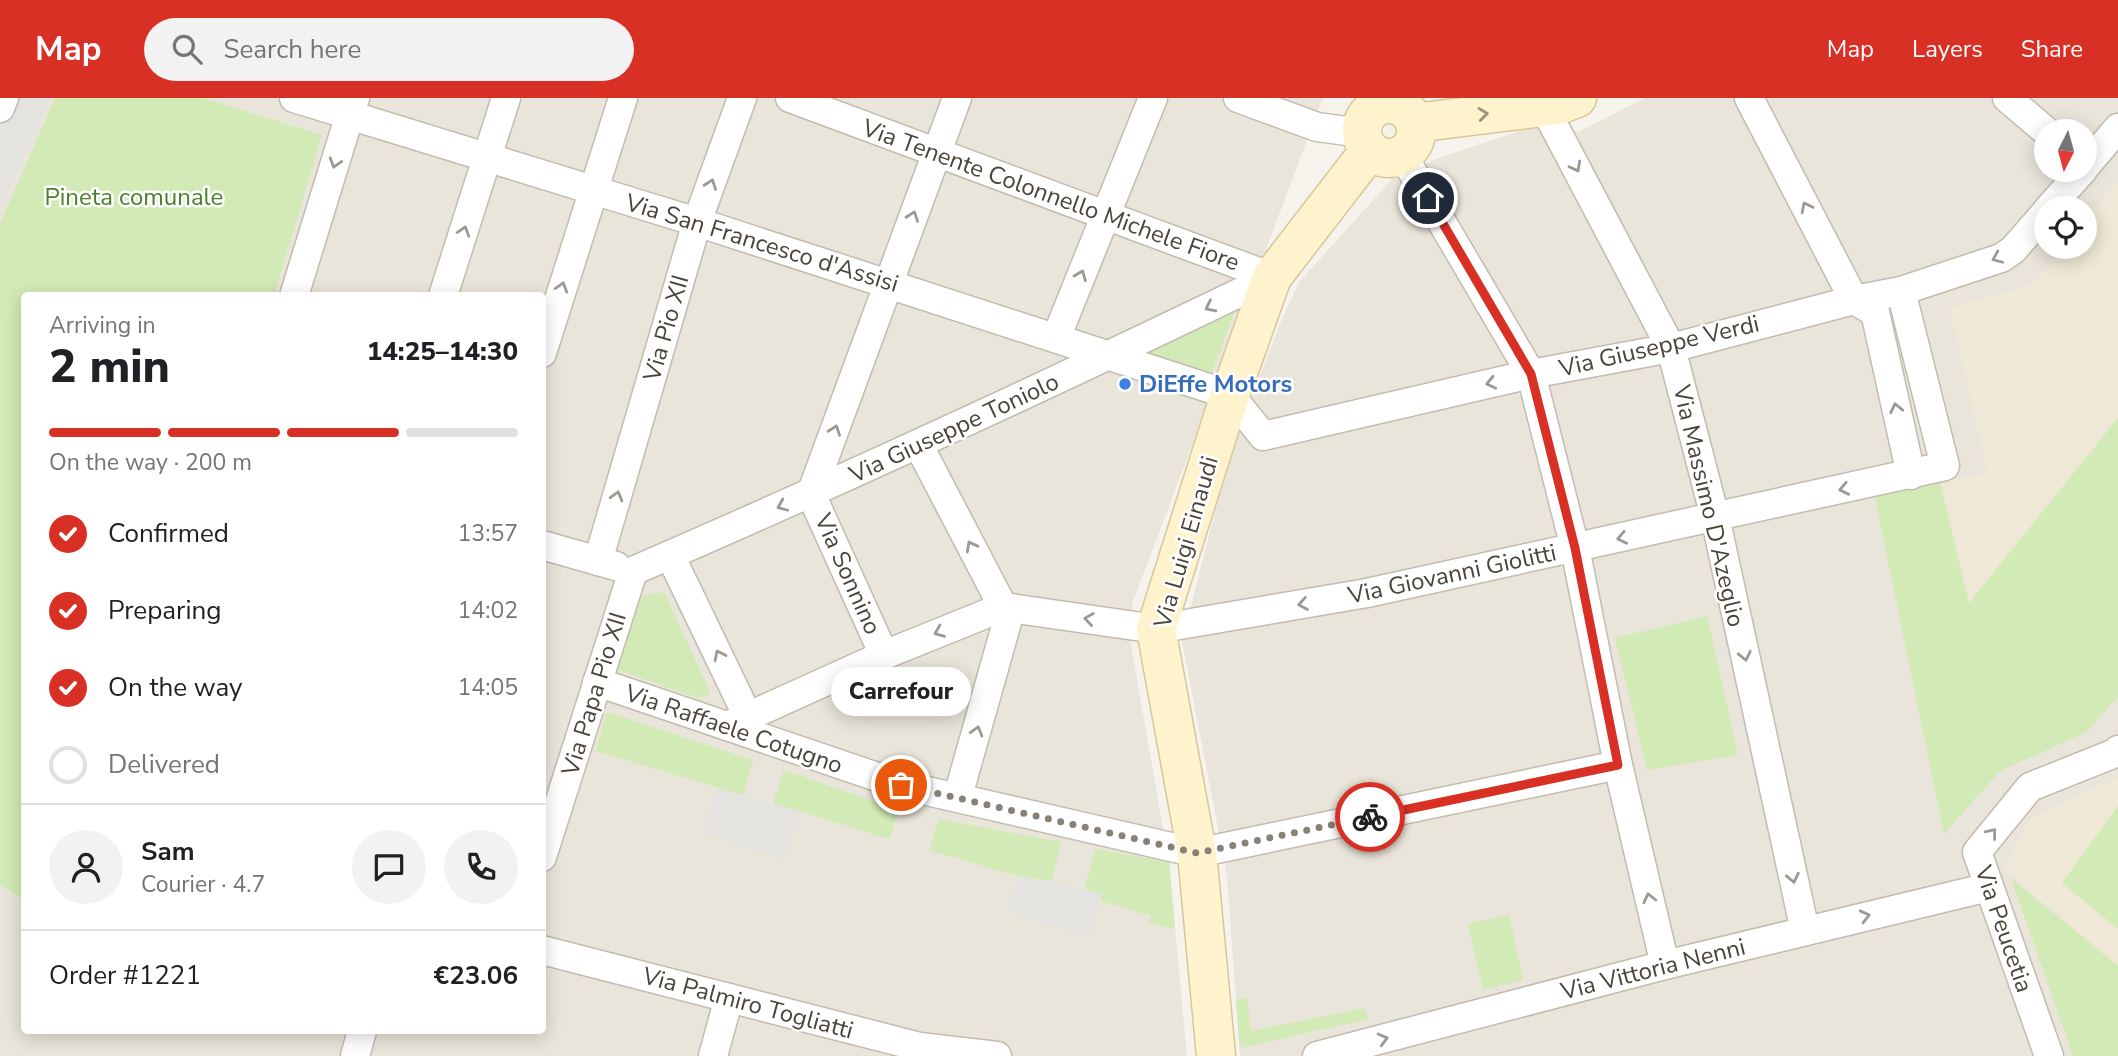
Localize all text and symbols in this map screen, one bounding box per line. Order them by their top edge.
search box [144,18,634,81]
text: Map [35,27,102,72]
icon: search [168,30,206,68]
text: Search here [224,32,361,67]
text: Map [1827,33,1874,65]
text: Layers [1912,33,1983,65]
text: Share [2021,33,2083,65]
one-way arrow [1477,107,1488,122]
street label: Via Tenente Colonnello Michele Fiore [857,111,1244,278]
north arrow [2034,119,2096,182]
map controls [2034,119,2097,259]
one-way arrow [329,157,344,169]
one-way arrow [1568,160,1581,172]
pin [1398,168,1458,228]
one-way arrow [703,178,717,191]
icon: home [1409,179,1447,217]
park label: Pineta comunale [45,181,223,213]
street label: Via San Francesco d'Assisi [621,186,902,300]
button: locate [2034,196,2097,259]
one-way arrow [1800,202,1814,214]
one-way arrow [905,211,919,223]
one-way arrow [455,225,470,237]
one-way arrow [1992,250,2004,264]
one-way arrow [1073,269,1087,281]
street label: Via Pio XII [635,271,696,386]
one-way arrow [554,282,569,294]
one-way arrow [1205,298,1217,312]
street label: Via Giuseppe Verdi [1555,307,1762,385]
text: Arriving in [49,310,156,341]
text: 14:25–14:30 [367,334,518,369]
text: 2 min [49,335,170,398]
street label: Via Giuseppe Toniolo [843,365,1064,491]
place label: DiEffe Motors [1139,368,1292,400]
one-way arrow [1485,375,1497,389]
marker: DiEffe Motors [1117,376,1133,392]
street label: Via Massimo D'Azeglio [1665,381,1752,630]
one-way arrow [1890,402,1904,414]
one-way arrow [827,424,841,436]
text: On the way · 200 m [49,447,252,478]
street label: Via Luigi Einaudi [1146,452,1226,633]
one-way arrow [1838,481,1850,496]
one-way arrow [609,490,624,502]
one-way arrow [777,498,789,512]
street label: Via Sonnino [807,508,889,639]
icon: check [49,515,87,553]
text: Confirmed [108,516,229,551]
text: 13:57 [458,518,518,549]
one-way arrow [1616,529,1628,544]
street label: Via Giovanni Giolitti [1344,536,1559,612]
one-way arrow [966,541,979,553]
icon: check [49,592,87,630]
text: Preparing [108,593,221,628]
text: 14:02 [458,595,518,626]
one-way arrow [1297,596,1309,611]
street label: Via Papa Pio XII [554,608,634,781]
one-way arrow [1083,612,1095,627]
one-way arrow [934,624,946,638]
one-way arrow [713,650,727,662]
one-way arrow [1736,650,1751,662]
callout: Carrefour [831,666,971,715]
icon: check [49,669,87,707]
text: On the way [108,670,242,705]
text: 14:05 [458,672,518,703]
street label: Via Raffaele Cotugno [620,676,847,781]
text: Carrefour [849,676,953,707]
one-way arrow [968,725,983,737]
text: Delivered [108,747,220,782]
pin [871,755,931,815]
icon: bag [882,766,920,804]
courier [1335,782,1405,852]
icon: bike [1351,798,1389,836]
one-way arrow [1984,829,1996,842]
button: person [49,830,123,904]
button: chat [352,830,426,904]
button: phone [444,830,518,904]
text: Sam [141,834,194,869]
street label: Via Peucetia [1967,860,2041,997]
text: Courier · 4.7 [141,869,265,900]
one-way arrow [1785,872,1800,884]
one-way arrow [1643,892,1658,904]
one-way arrow [1859,910,1871,924]
street label: Via Vittoria Nenni [1556,931,1749,1008]
text: Order #1221 [49,958,201,993]
text: €23.06 [434,958,518,993]
street label: Via Palmiro Togliatti [638,959,857,1047]
one-way arrow [1377,1033,1389,1047]

